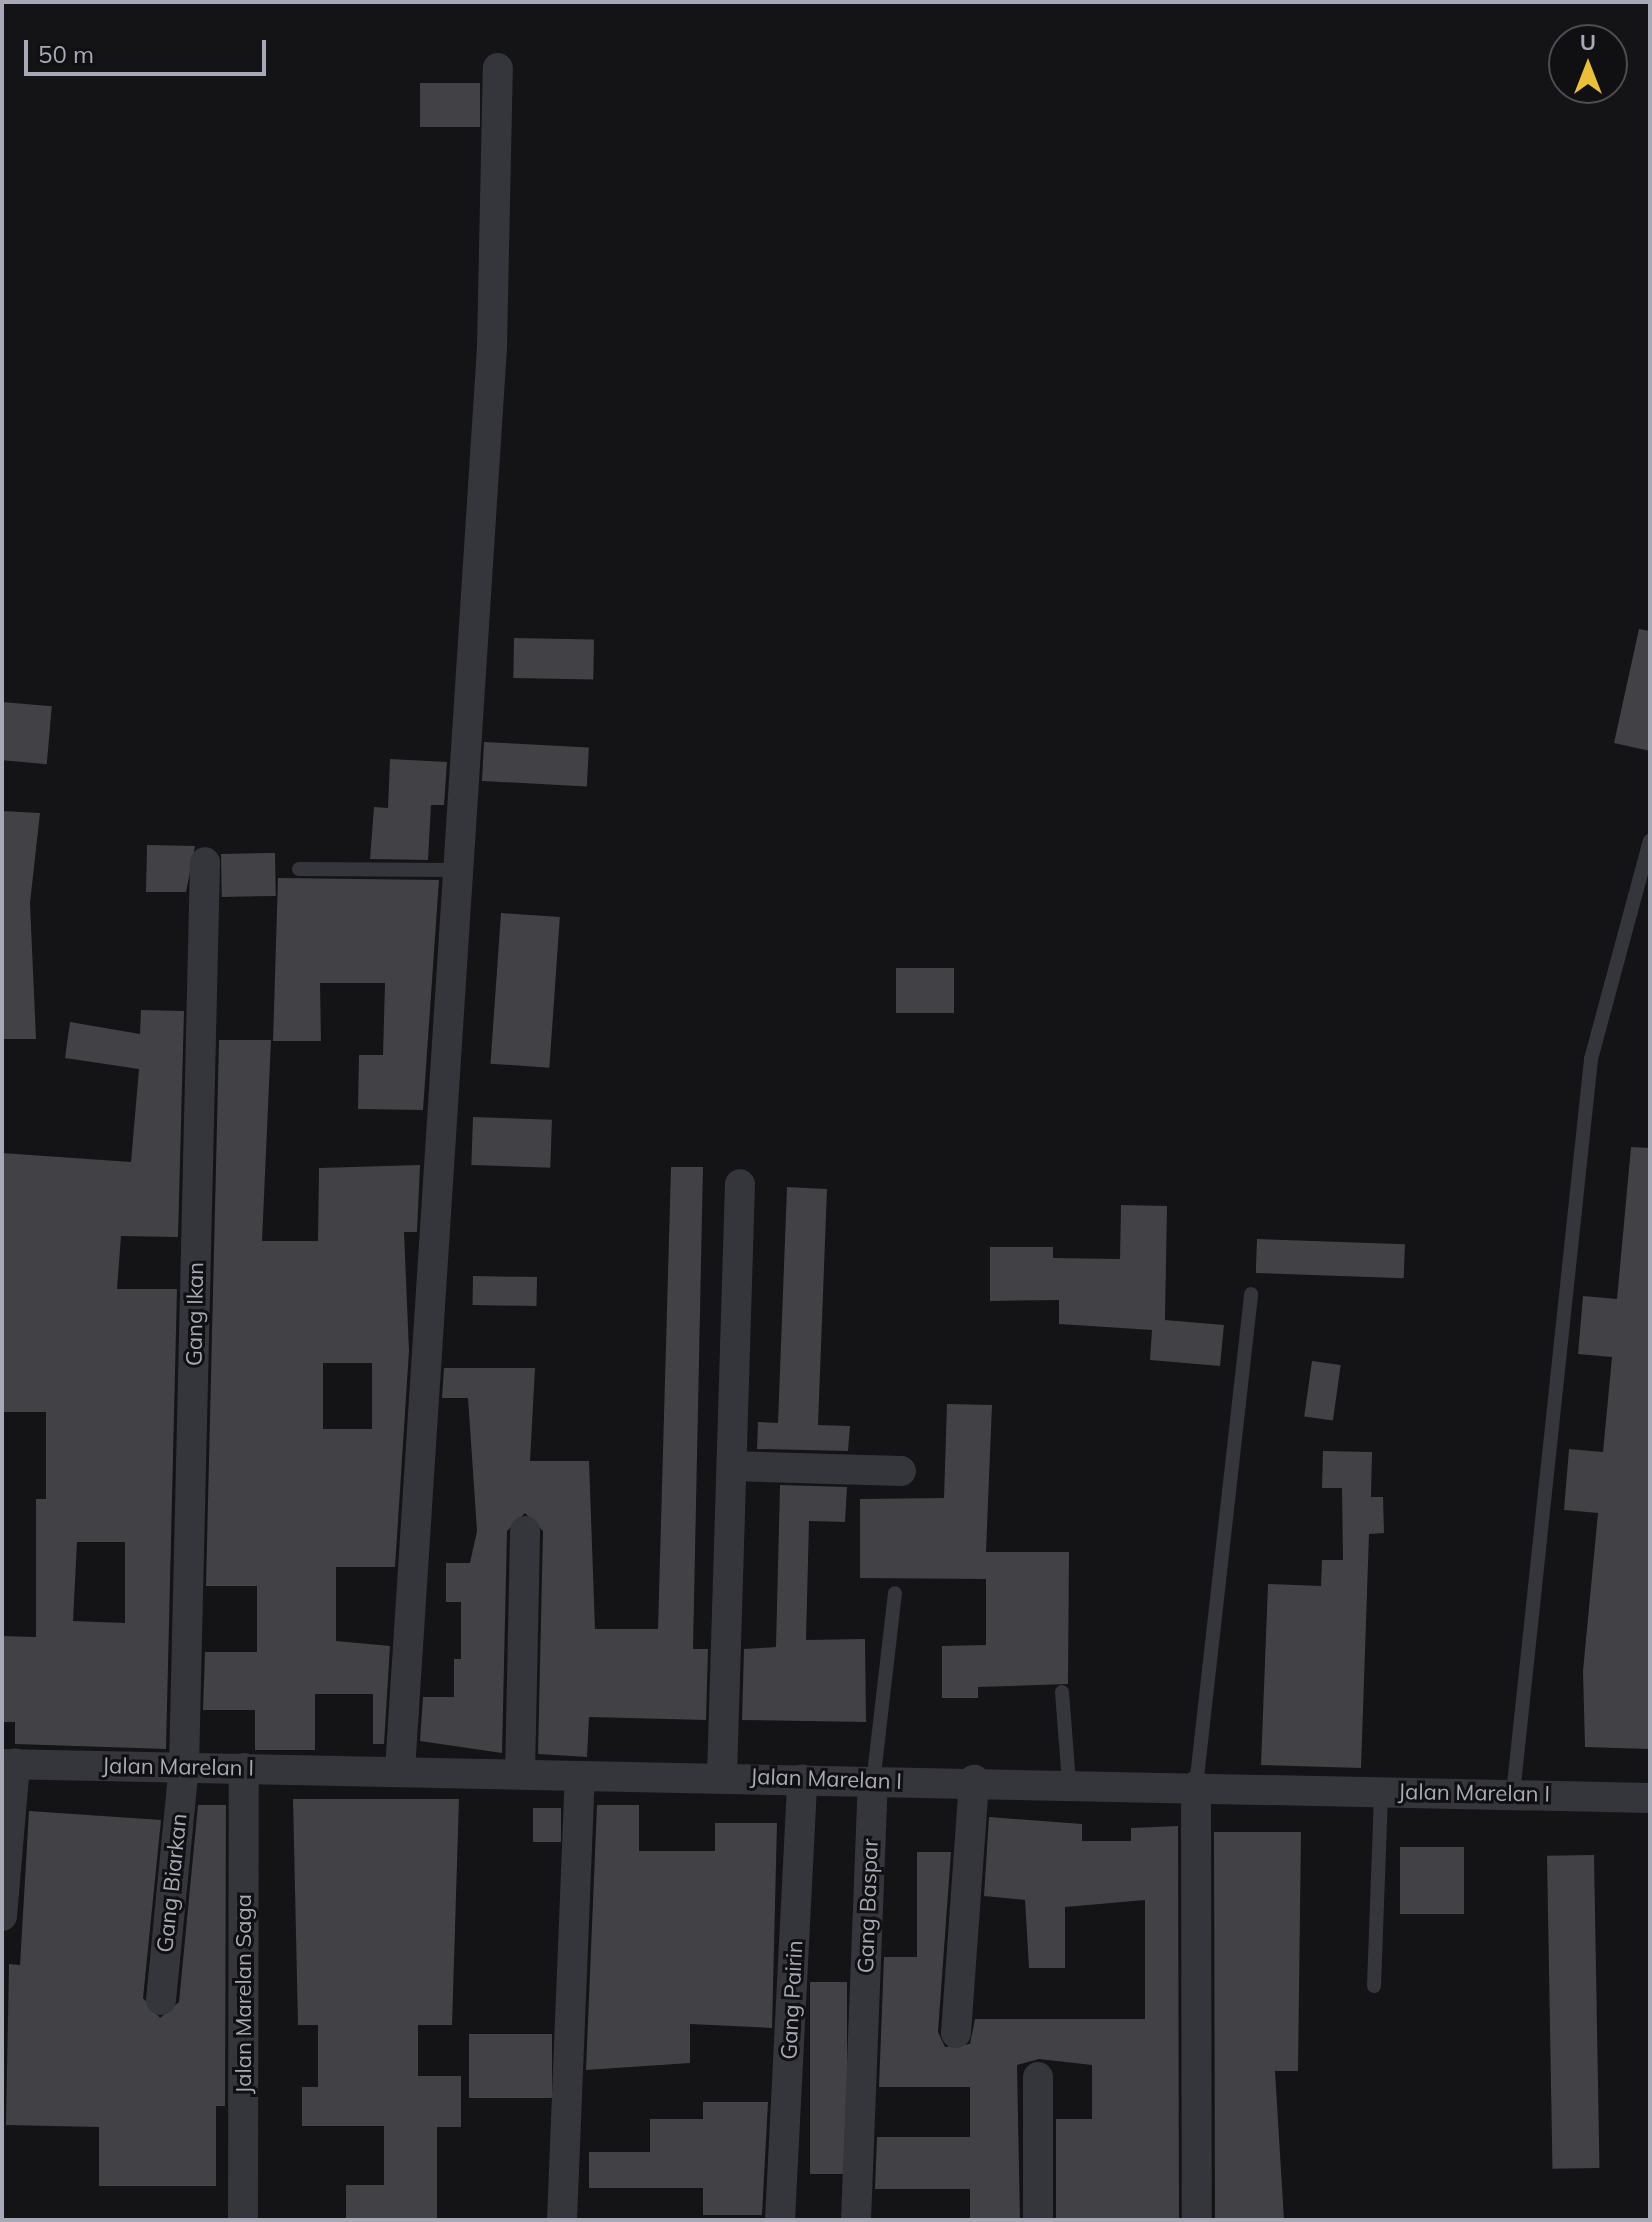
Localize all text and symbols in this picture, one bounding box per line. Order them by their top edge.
scale bar [28,24,270,74]
north arrow [1548,24,1628,104]
text: U [1580,28,1596,56]
text: 50 m [38,39,94,69]
street label: Gang Ikan [181,1262,209,1366]
street label: Jalan Marelan I [102,1752,254,1782]
street label: Jalan Marelan I [750,1763,902,1795]
street label: Jalan Marelan I [1398,1778,1550,1808]
street label: Gang Biarkan [152,1812,192,1954]
street label: Gang Baspar [852,1838,884,1974]
street label: Jalan Marelan Saga [231,1894,257,2094]
street label: Gang Pairin [776,1940,808,2060]

